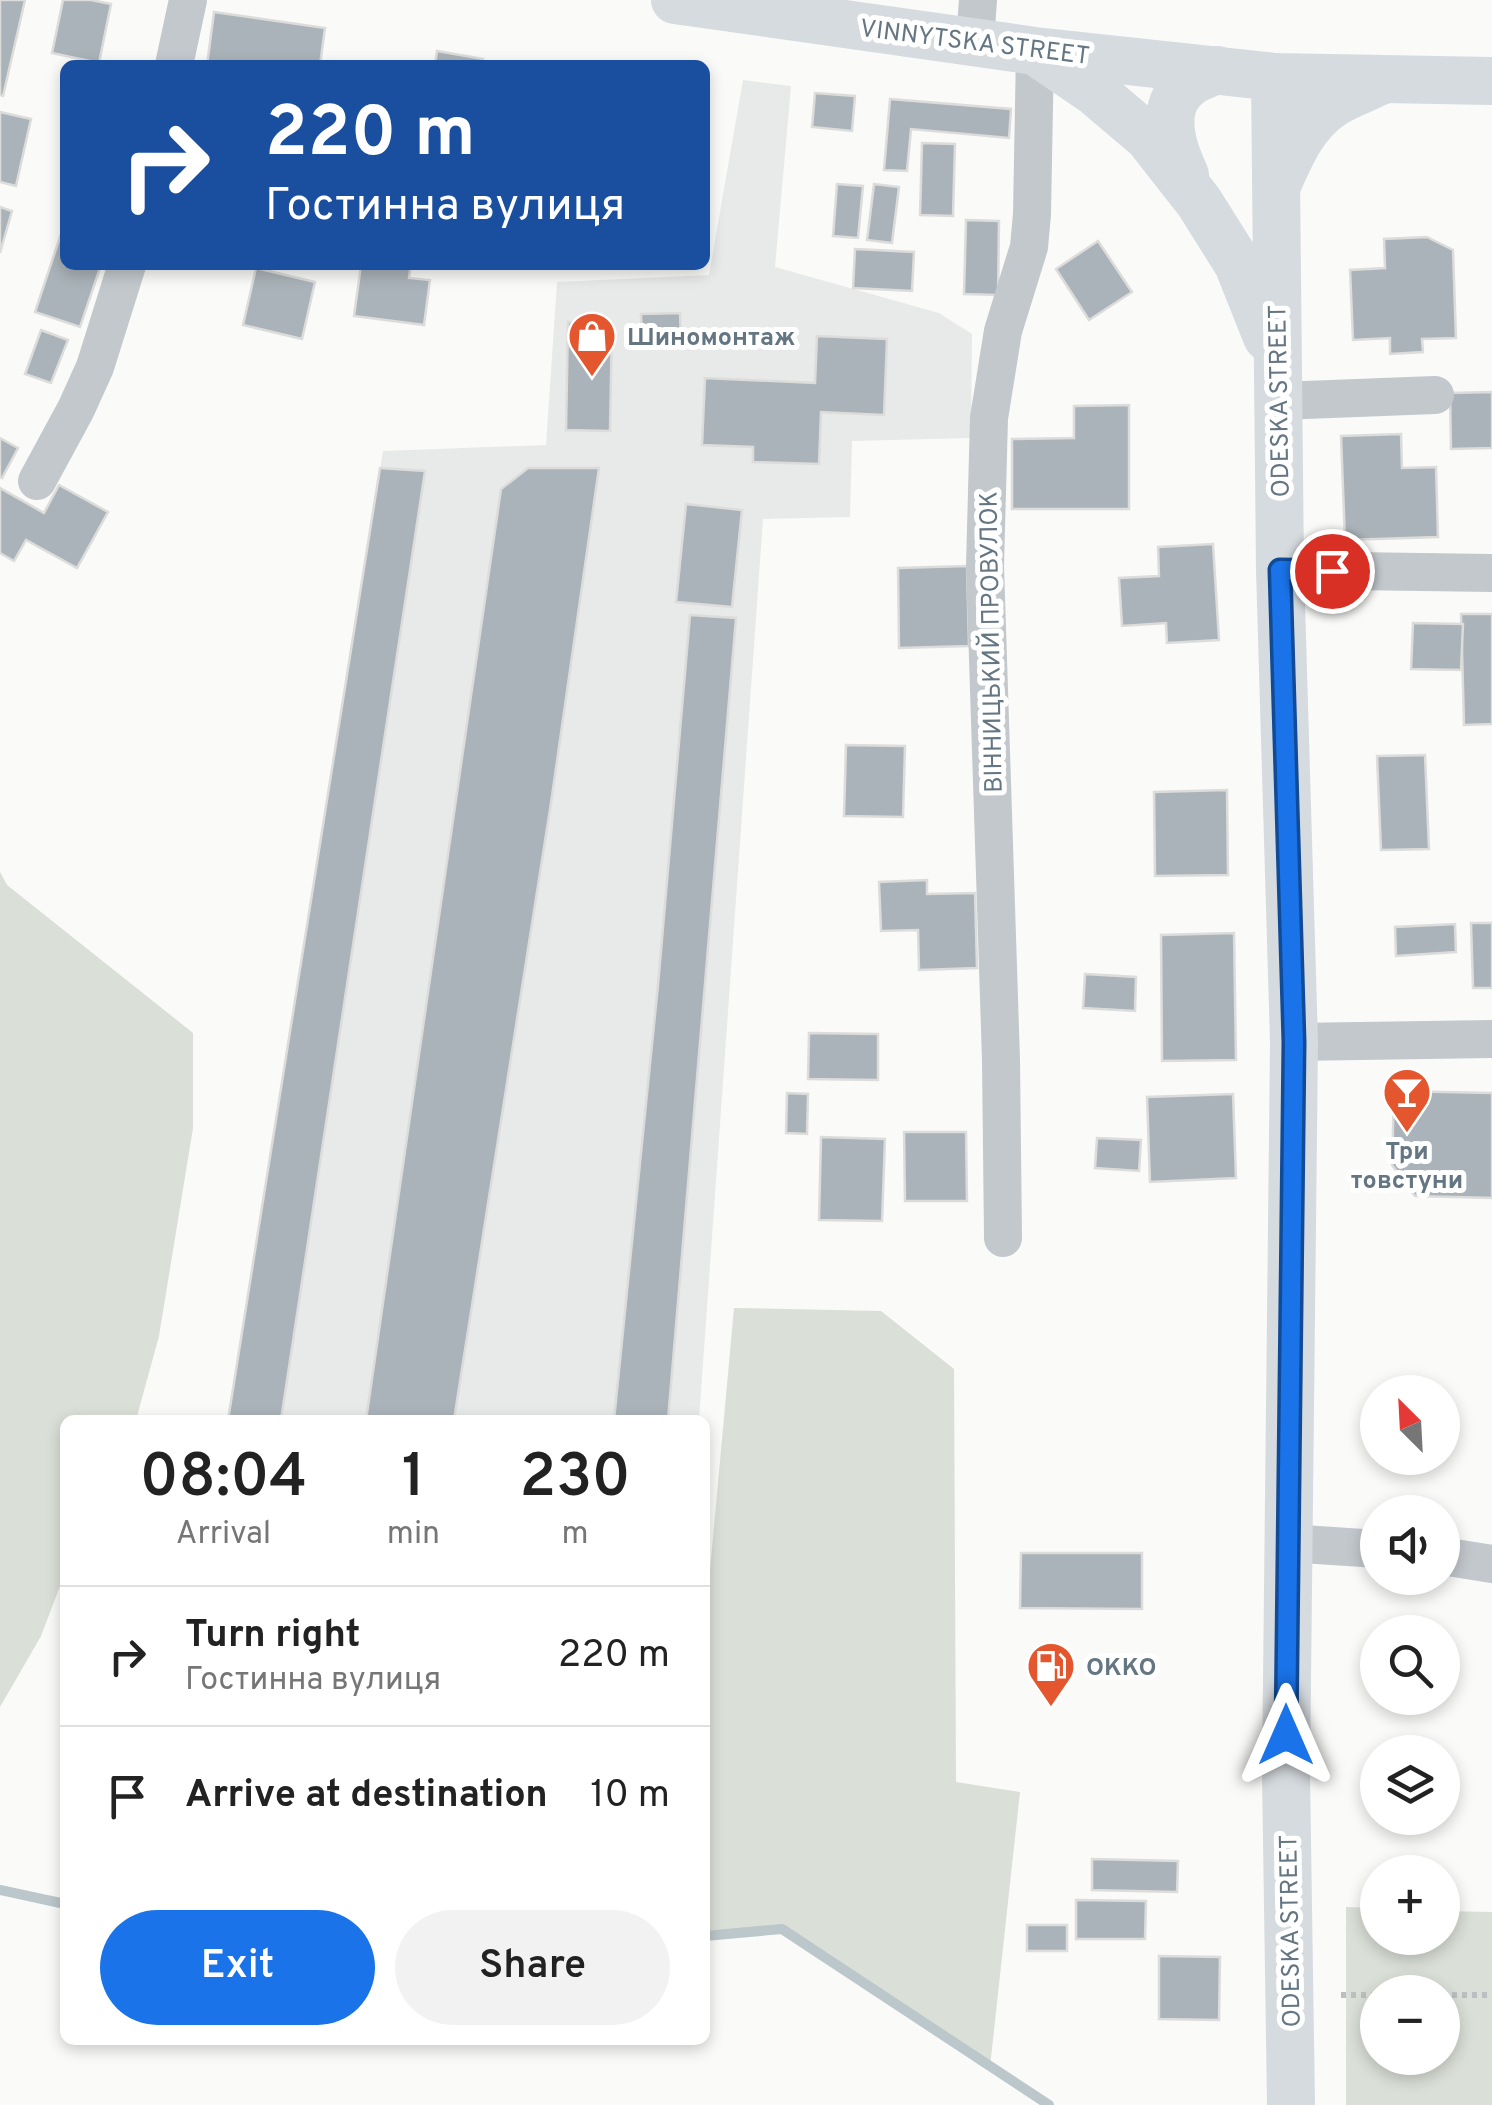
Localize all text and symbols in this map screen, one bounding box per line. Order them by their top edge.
street label: VINNYTSKA STREET [858,14,1091,74]
text: 220 m [265,92,475,181]
icon: right [100,100,230,230]
text: Гостинна вулиця [265,179,625,236]
street label: ODESKA STREET [1263,304,1299,498]
shop icon: Шиномонтаж [566,310,618,378]
place label: Шиномонтаж [627,323,795,355]
street label: ВІННИЦЬКИЙ ПРОВУЛОК [973,491,1012,793]
pin [1290,529,1375,614]
icon: arrive [1305,544,1360,599]
bar icon: Три товстуни [1381,1066,1433,1134]
place label: Три товстуни [1351,1137,1463,1198]
north arrow [1360,1375,1460,1475]
map controls [1360,1375,1460,2075]
text: 08:04 [139,1442,307,1518]
text: 1 [402,1442,425,1518]
text: 230 [520,1442,631,1518]
button: sound [1360,1495,1460,1595]
text: Arrival [176,1515,271,1555]
text: min [387,1515,440,1555]
text: m [561,1515,589,1555]
text: Turn right [185,1612,360,1661]
button: search [1360,1615,1460,1715]
icon: right [100,1629,155,1684]
text: 220 m [558,1632,670,1681]
fuel station icon: OKKO [1025,1640,1077,1708]
place label: OKKO [1086,1653,1156,1685]
text: Гостинна вулиця [185,1661,441,1701]
position arrow [1234,1683,1338,1787]
button: layers [1360,1735,1460,1835]
icon: arrive [100,1769,155,1824]
text: Arrive at destination [185,1772,548,1821]
text: 10 m [590,1772,670,1821]
street label: ODESKA STREET [1274,1834,1310,2028]
button: + [1360,1855,1460,1955]
button: Exit [100,1910,375,2025]
button: Share [395,1910,670,2025]
button: − [1360,1975,1460,2075]

